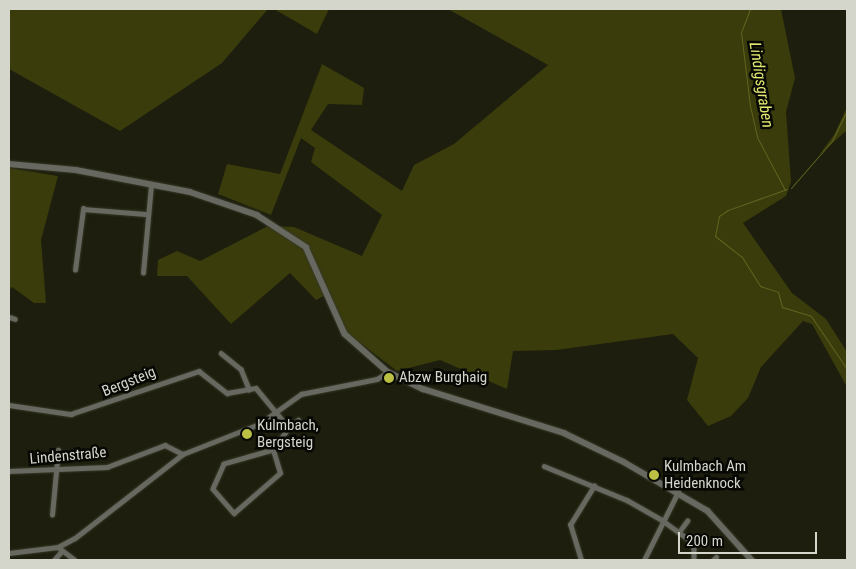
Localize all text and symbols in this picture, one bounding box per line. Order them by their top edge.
water label: Lindigsgraben [745,41,777,129]
street label: Bergsteig [100,363,158,401]
place label: Abzw Burghaig [399,369,487,387]
marker: Abzw Burghaig [383,372,395,384]
place label: Kulmbach, Bergsteig [257,416,319,451]
marker: Kulmbach, Bergsteig [241,428,253,440]
street label: Lindenstraße [29,444,107,468]
place label: Kulmbach Am Heidenknock [664,457,746,492]
marker: Kulmbach Am Heidenknock [648,469,660,481]
scale bar [681,522,820,554]
text: 200 m [686,532,723,550]

